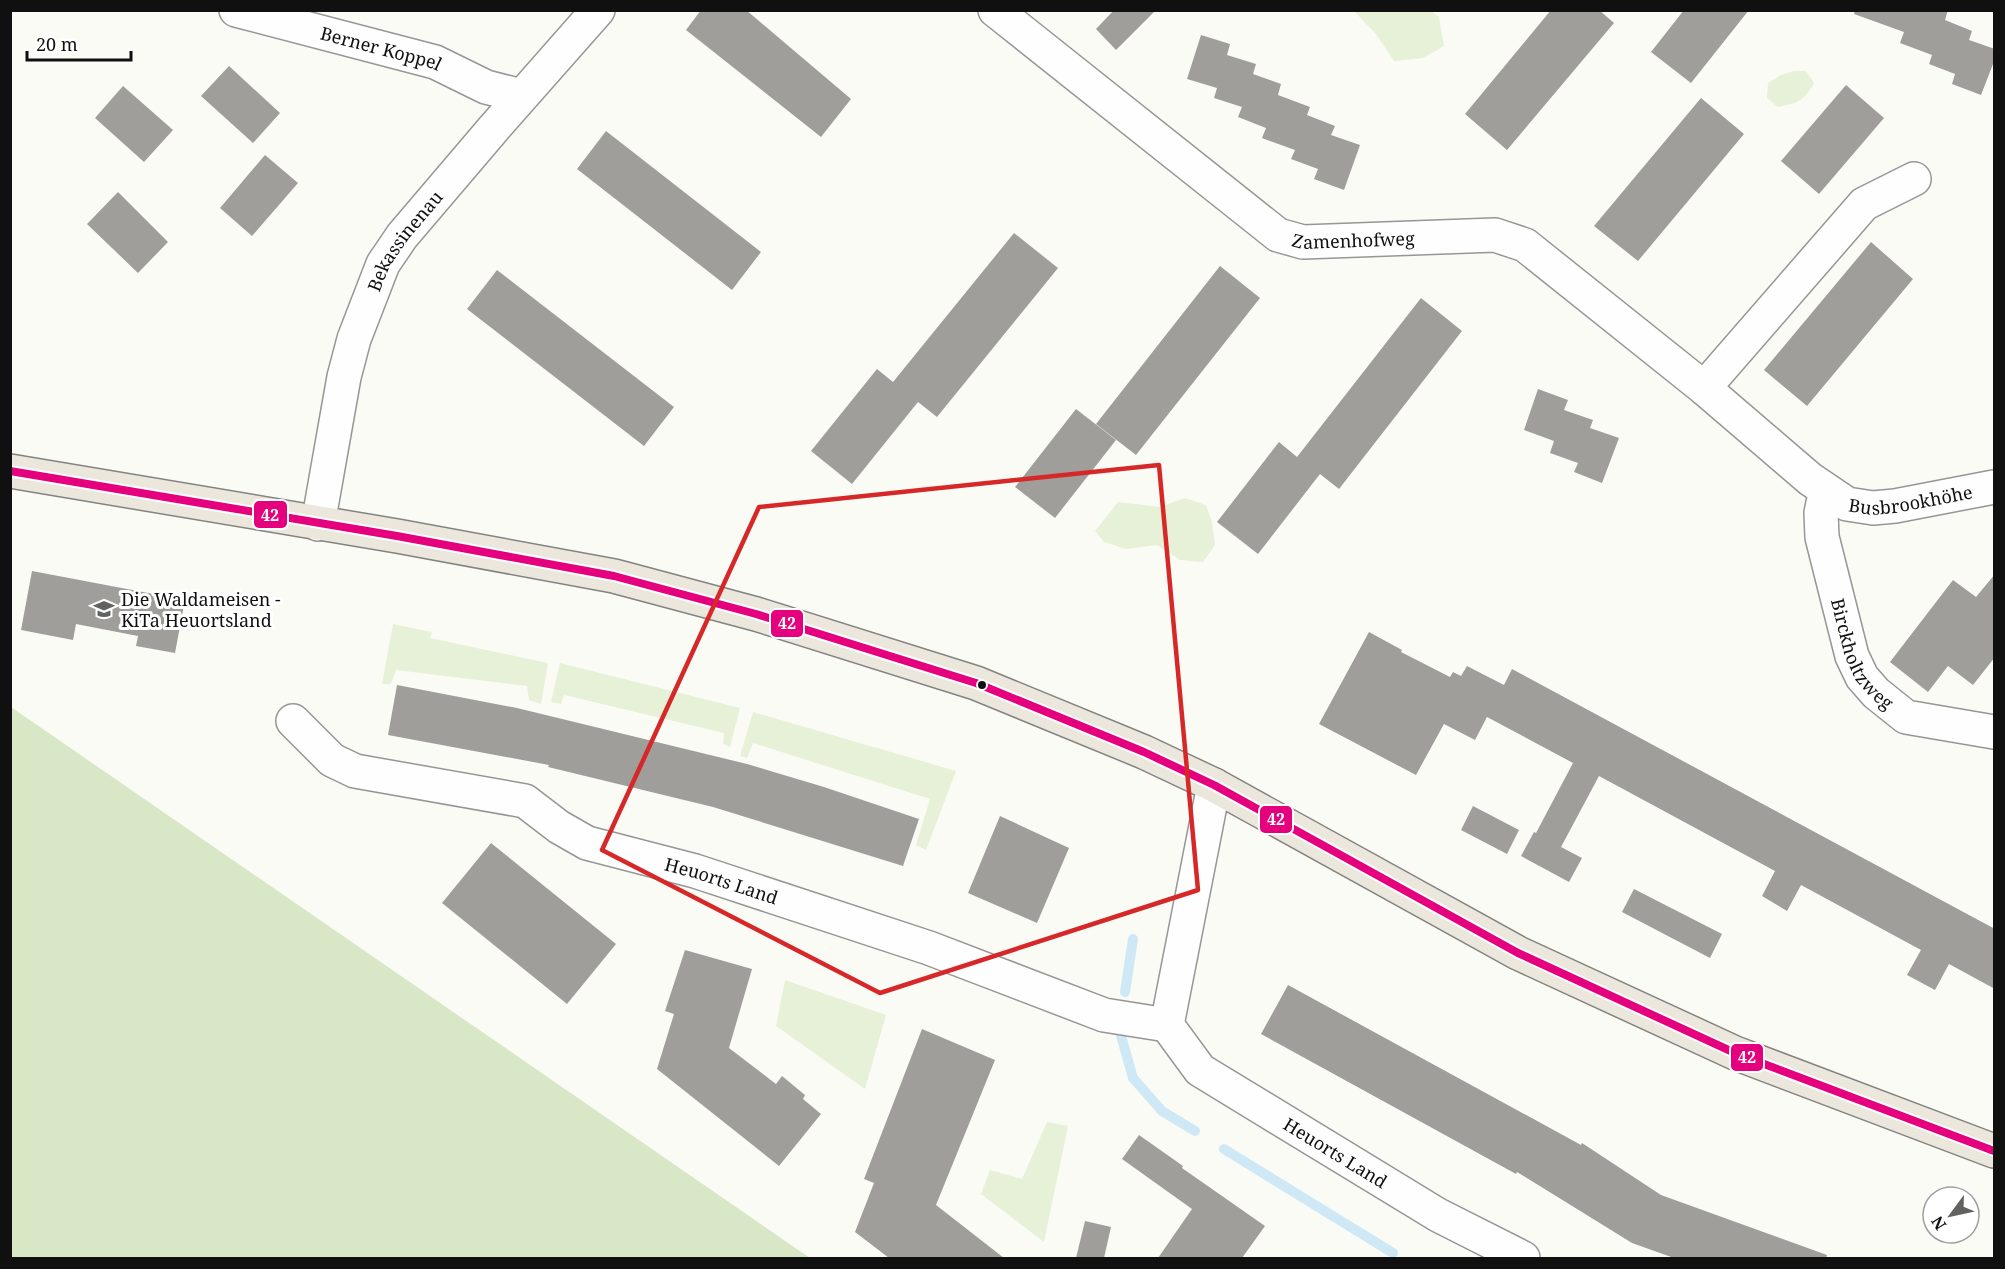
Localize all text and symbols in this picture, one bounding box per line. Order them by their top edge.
street label: Berner Koppel [318,21,446,76]
scale bar [27,24,130,62]
text: 20 m [36,32,78,56]
street label: Bekassinenau [362,185,448,295]
street label: Zamenhofweg [1289,226,1415,254]
street label: Busbrookhöhe [1847,479,1974,520]
line badge: 42 [253,500,288,529]
text: 42 [261,504,279,526]
place label: Die Waldameisen - KiTa Heuortsland [121,587,281,632]
street label: Birckholtzweg [1826,596,1899,715]
school or university icon: Die Waldameisen - KiTa Heuortsland [92,597,116,621]
line badge: 42 [770,609,804,638]
text: 42 [778,612,796,634]
unlabelled marker [976,679,988,691]
line badge: 42 [1259,805,1293,834]
text: 42 [1267,808,1285,830]
street label: Heuorts Land [662,852,781,910]
line badge: 42 [1730,1043,1764,1072]
text: 42 [1738,1046,1756,1068]
street label: Heuorts Land [1279,1112,1392,1193]
north arrow [1921,1185,1981,1245]
text: N [1926,1212,1951,1234]

